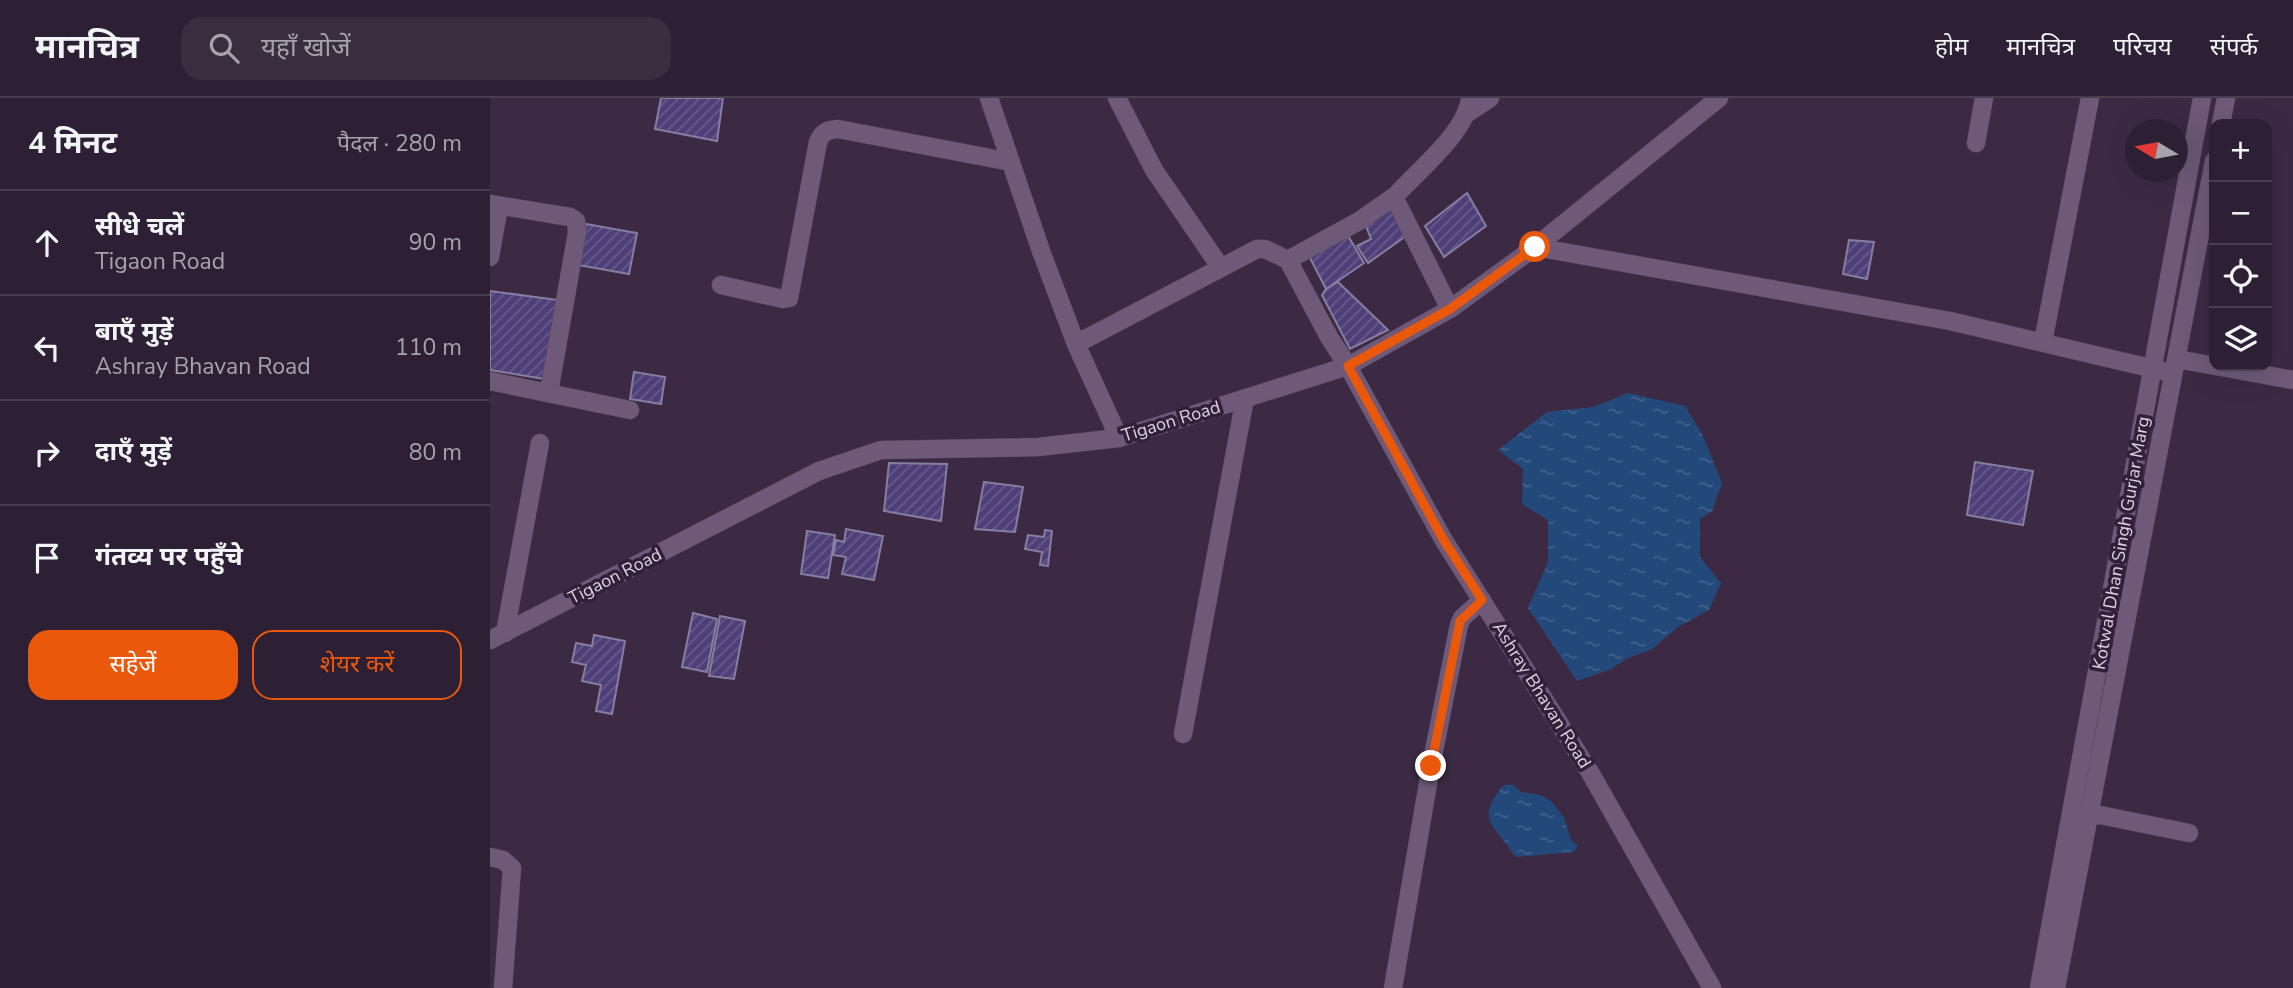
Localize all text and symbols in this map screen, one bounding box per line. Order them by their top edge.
search box [181,17,671,80]
text: मानचित्र [35,25,139,70]
icon: search [205,29,243,67]
text: यहाँ खोजें [261,30,351,65]
text: होम [1935,31,1968,63]
text: मानचित्र [2006,31,2075,63]
text: परिचय [2113,31,2172,63]
text: संपर्क [2210,31,2258,63]
north arrow [2125,119,2188,182]
map controls [2209,119,2272,371]
button: + [2209,119,2272,182]
text: 4 मिनट [28,123,117,164]
text: पैदल · 280 m [337,128,462,159]
button: − [2209,182,2272,245]
text: सीधे चलें [95,209,184,244]
icon: ahead [28,224,66,262]
text: 90 m [409,227,462,258]
route start [1519,231,1550,262]
button: locate [2209,245,2272,308]
text: Tigaon Road [95,246,225,277]
button: layers [2209,308,2272,371]
text: बाएँ मुड़ें [95,314,173,349]
icon: left [28,329,66,367]
text: 110 m [395,332,462,363]
text: Ashray Bhavan Road [95,351,311,382]
street label: Tigaon Road [1119,395,1223,447]
street label: Kotwal Dhan Singh Gurjar Marg [2087,414,2155,672]
icon: right [28,434,66,472]
text: दाएँ मुड़ें [95,434,172,469]
text: 80 m [409,437,462,468]
icon: arrive [28,539,66,577]
text: गंतव्य पर पहुँचे [95,539,243,574]
street label: Tigaon Road [564,542,666,610]
street label: Ashray Bhavan Road [1487,617,1597,773]
button: सहेजें [28,630,238,700]
button: शेयर करें [252,630,462,700]
route end [1415,750,1446,781]

